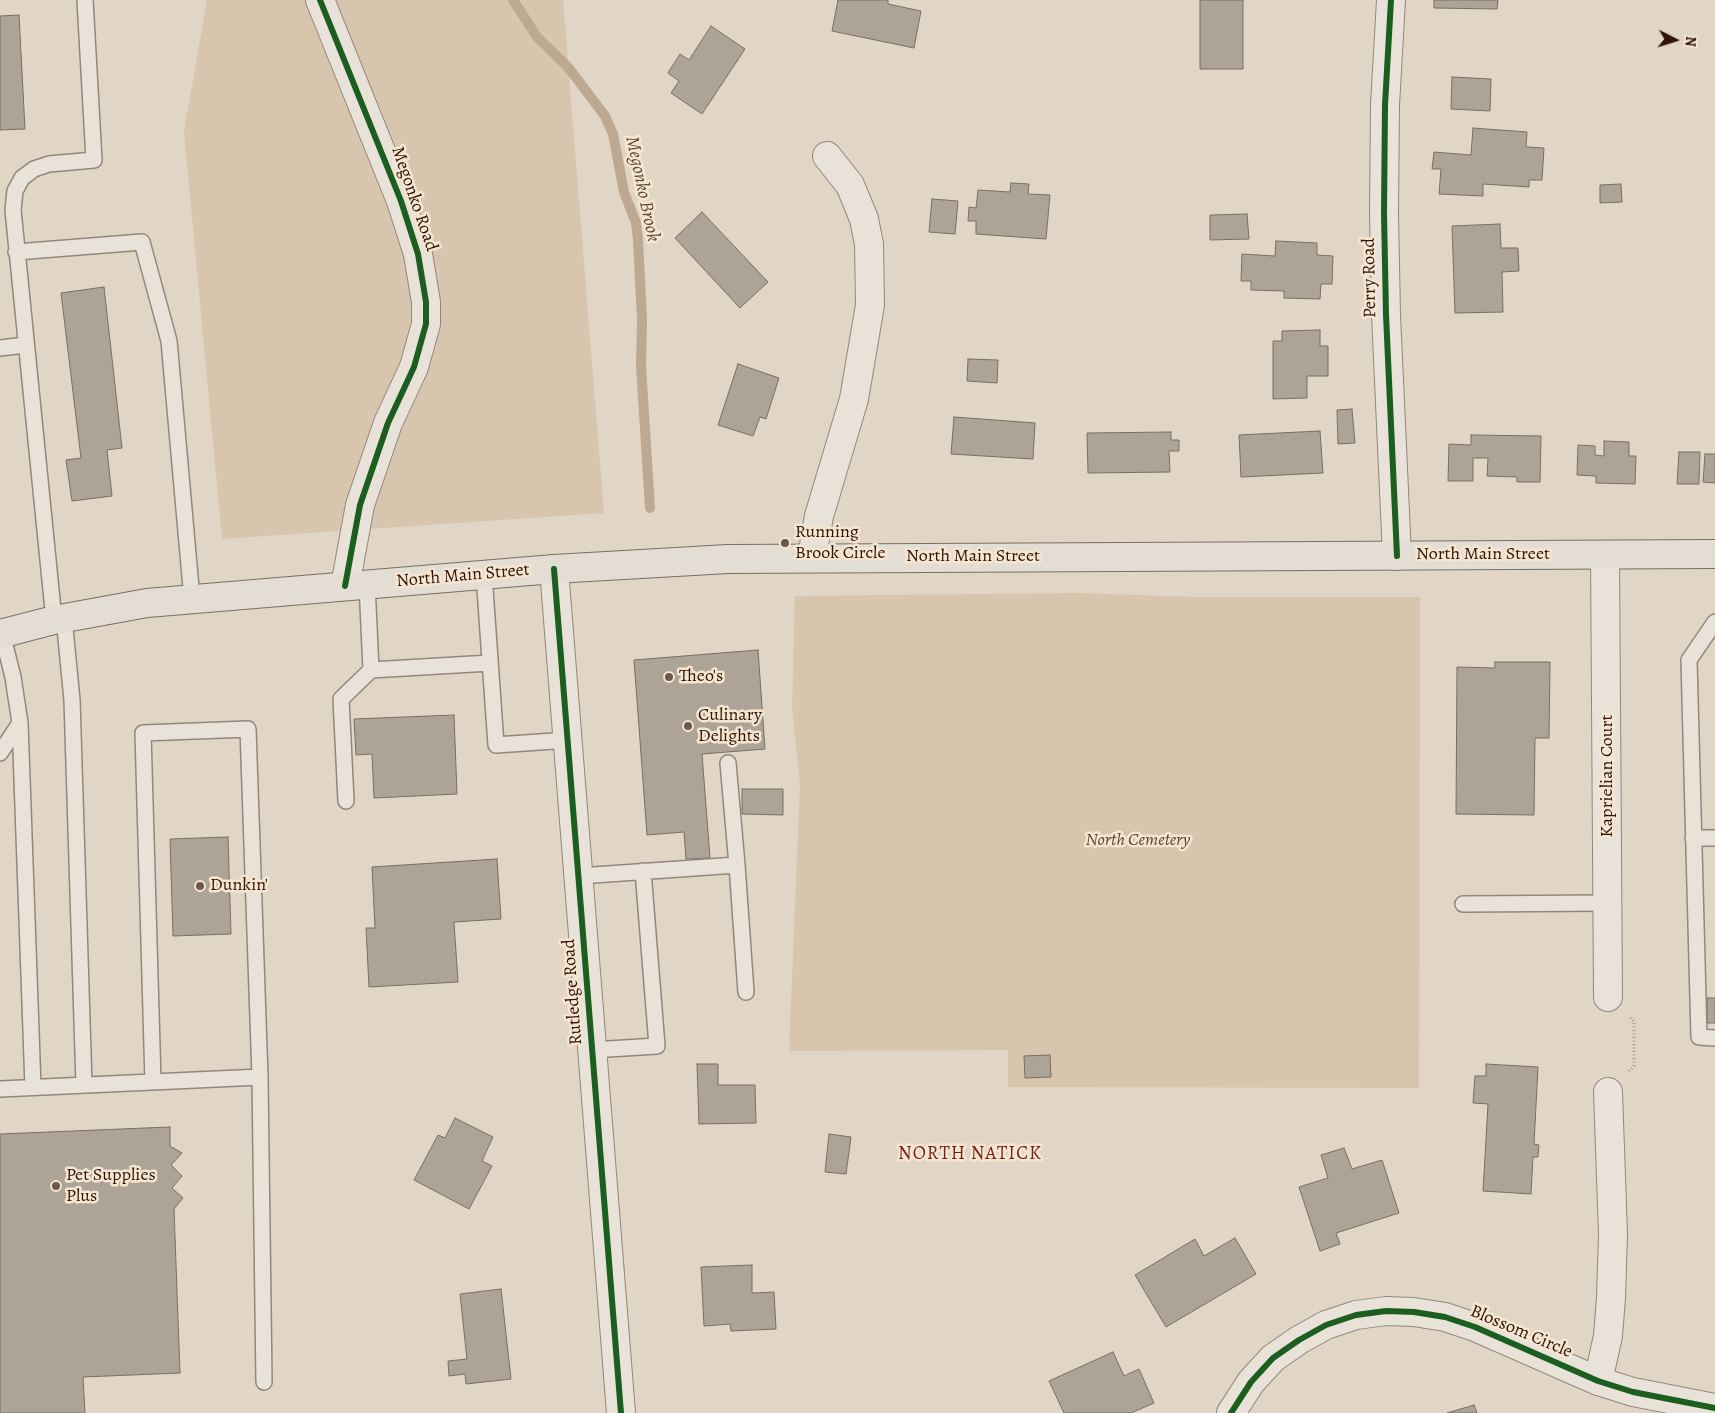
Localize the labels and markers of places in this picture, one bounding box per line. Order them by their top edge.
place label: Running Brook Circle [795,522,886,564]
marker: Running Brook Circle [779,537,791,549]
place label: Theo's [679,666,723,688]
marker: Theo's [663,671,675,683]
place label: Culinary Delights [698,705,762,748]
marker: Culinary Delights [682,720,694,732]
place label: Dunkin' [210,875,268,897]
marker: Dunkin' [194,880,206,892]
place label: Pet Supplies Plus [66,1165,156,1208]
marker: Pet Supplies Plus [50,1180,62,1192]

